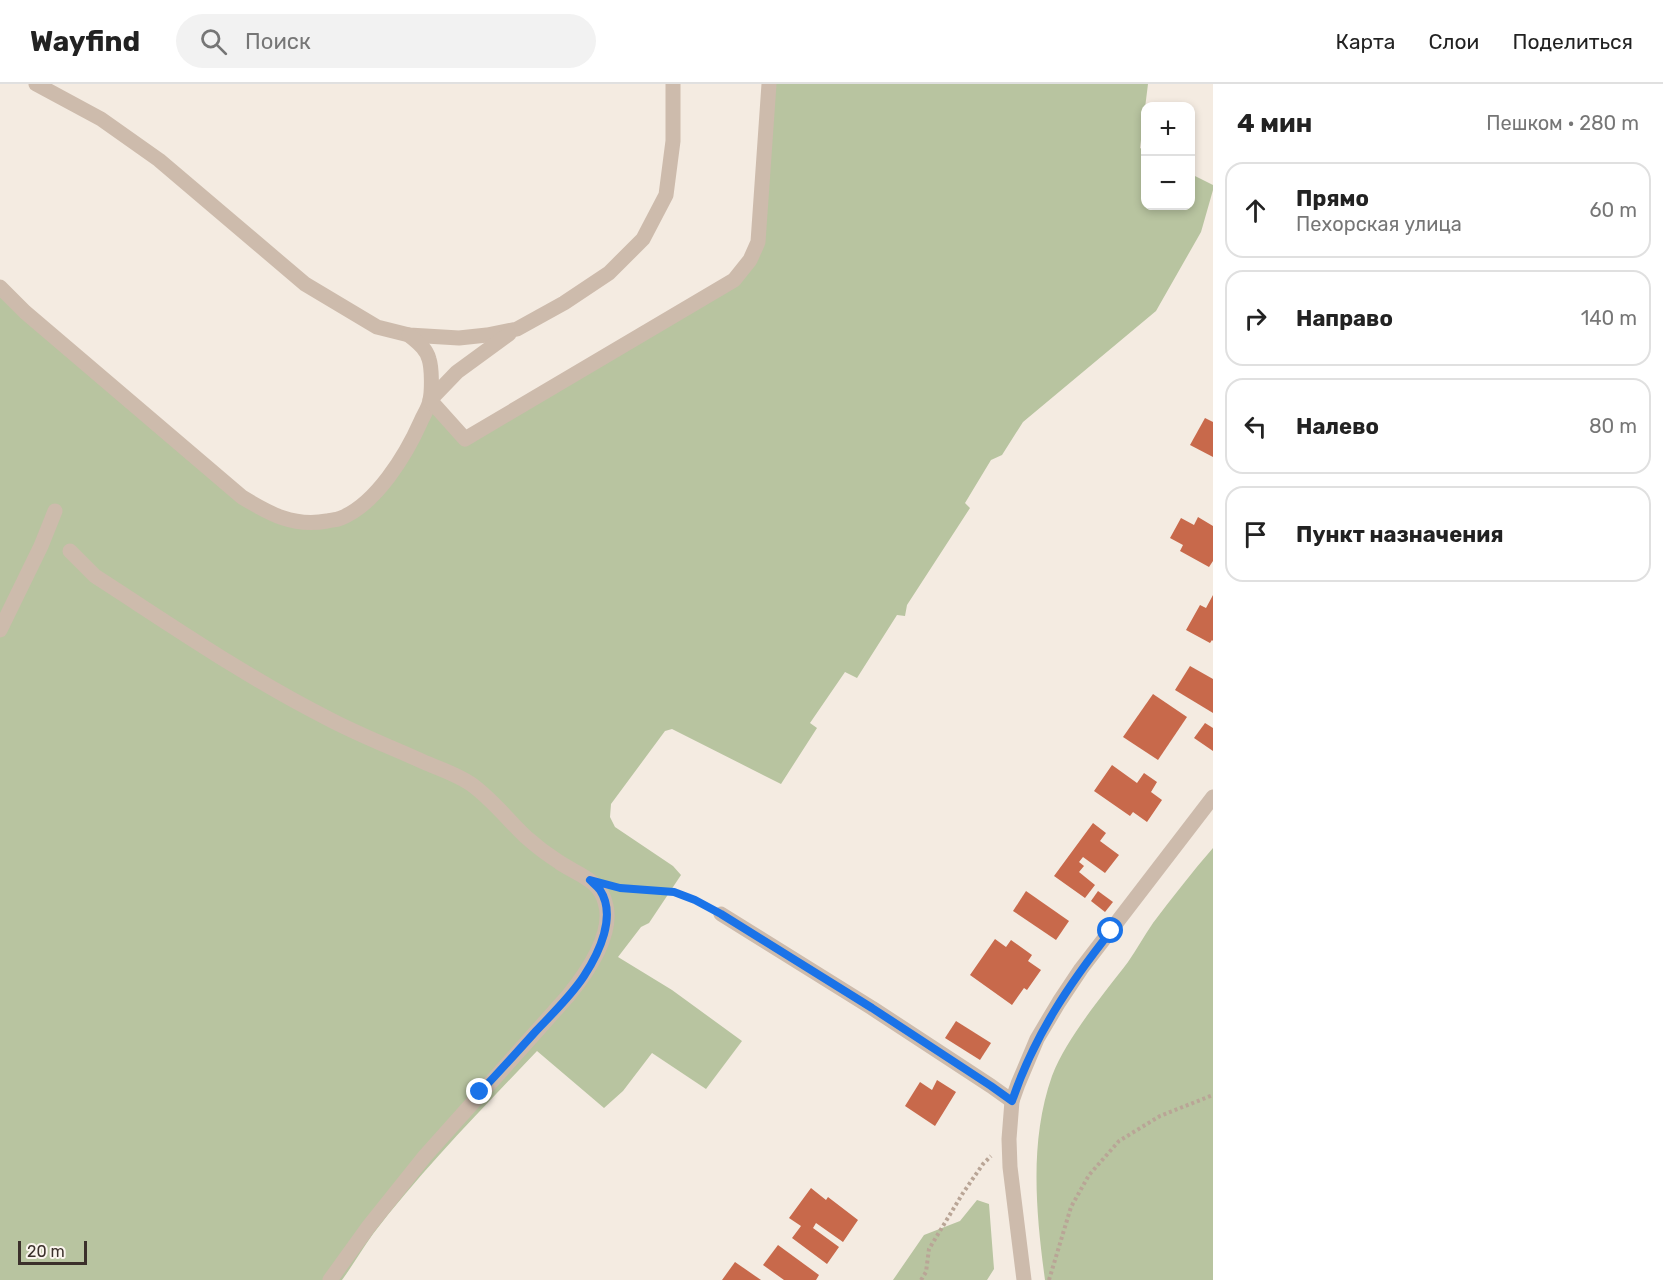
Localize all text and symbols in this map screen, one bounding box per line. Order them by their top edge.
search box [176,14,596,68]
text: Wayfind [30,25,140,58]
icon: search [197,25,230,58]
text: Поиск [245,28,311,55]
text: Карта [1335,29,1395,54]
text: Слои [1428,29,1479,54]
text: Поделиться [1512,29,1633,54]
map controls [1141,102,1195,210]
button: + [1141,102,1195,156]
text: 4 мин [1237,108,1312,139]
text: Пешком · 280 m [1486,111,1639,135]
button: − [1141,156,1195,210]
text: Прямо [1296,185,1369,212]
icon: ahead [1239,194,1272,227]
text: 60 m [1590,198,1637,222]
text: Пехорская улица [1296,212,1462,236]
icon: right [1239,302,1272,335]
text: Направо [1296,305,1393,332]
text: 140 m [1581,306,1637,330]
icon: left [1239,410,1272,443]
text: Налево [1296,413,1379,440]
text: 80 m [1589,414,1637,438]
icon: arrive [1239,518,1272,551]
text: Пункт назначения [1296,521,1504,548]
route start [1097,917,1123,943]
route end [466,1078,492,1104]
scale bar [18,1238,87,1266]
text: 20 m [27,1242,65,1261]

